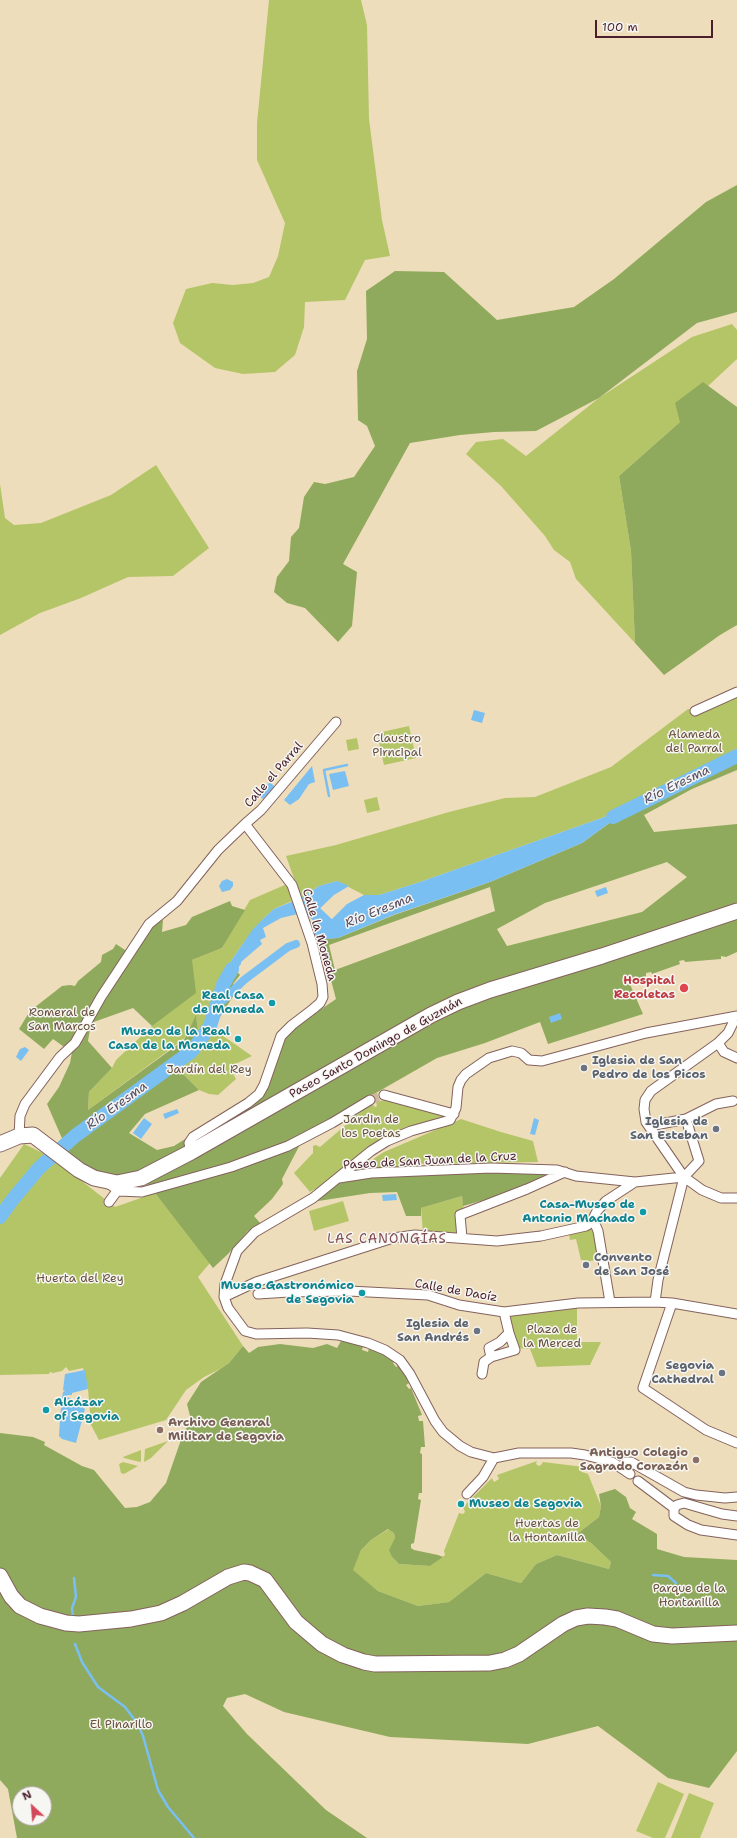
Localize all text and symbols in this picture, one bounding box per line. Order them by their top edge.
scale bar [597,12,715,38]
text: 100 m [602,19,638,35]
park label: Alameda del Parral [666,728,722,756]
park label: Claustro Pirncipal [372,732,422,760]
street label: Calle el Parral [242,739,306,811]
water label: Río Eresma [641,762,713,808]
street label: Calle la Moneda [299,887,339,983]
water label: Río Eresma [343,890,415,932]
place label: Hospital Recoletas [614,974,675,1002]
marker: Hospital Recoletas [678,982,690,994]
place label: Real Casa de Moneda [193,989,264,1017]
street label: Paseo Santo Domingo de Guzmán [287,994,465,1102]
marker: Real Casa de Moneda [267,998,277,1008]
park label: Romeral de San Marcos [28,1006,96,1034]
place label: Museo de la Real Casa de la Moneda [108,1025,230,1053]
marker: Museo de la Real Casa de la Moneda [233,1034,243,1044]
place label: Iglesia de San Pedro de los Picos [592,1054,706,1082]
park label: Jardín del Rey [166,1063,252,1077]
marker: Iglesia de San Pedro de los Picos [579,1063,589,1073]
water label: Río Eresma [83,1079,151,1133]
park label: Jardin de los Poetas [341,1113,401,1141]
place label: Iglesia de San Esteban [630,1115,708,1143]
marker: Iglesia de San Esteban [711,1124,721,1134]
street label: Paseo de San Juan de la Cruz [343,1149,517,1173]
place label: Casa-Museo de Antonio Machado [522,1198,635,1226]
marker: Casa-Museo de Antonio Machado [638,1207,648,1217]
district label: LAS CANONGÍAS [327,1232,447,1248]
place label: Convento de San José [594,1251,669,1279]
marker: Convento de San José [581,1260,591,1270]
park label: Huerta del Rey [36,1272,124,1286]
street label: Calle de Daoíz [414,1277,498,1305]
place label: Museo Gastronómico de Segovia [221,1279,354,1307]
marker: Museo Gastronómico de Segovia [357,1288,367,1298]
place label: Iglesia de San Andrés [397,1317,469,1345]
park label: Plaza de la Merced [523,1323,581,1351]
marker: Iglesia de San Andrés [472,1326,482,1336]
place label: Segovia Cathedral [651,1359,714,1387]
marker: Segovia Cathedral [717,1368,727,1378]
place label: Alcázar of Segovia [54,1396,119,1424]
marker: Alcázar of Segovia [41,1405,51,1415]
place label: Archivo General Militar de Segovia [168,1416,284,1444]
marker: Archivo General Militar de Segovia [155,1425,165,1435]
place label: Antiguo Colegio Sagrado Corazón [580,1446,688,1474]
marker: Antiguo Colegio Sagrado Corazón [691,1455,701,1465]
place label: Museo de Segovia [469,1497,582,1511]
marker: Museo de Segovia [456,1499,466,1509]
park label: Huertas de la Hontanilla [509,1517,585,1545]
park label: Parque de la Hontanilla [653,1582,725,1610]
park label: El Pinarillo [90,1718,152,1732]
north arrow [12,1786,52,1826]
text: N [20,1787,34,1804]

